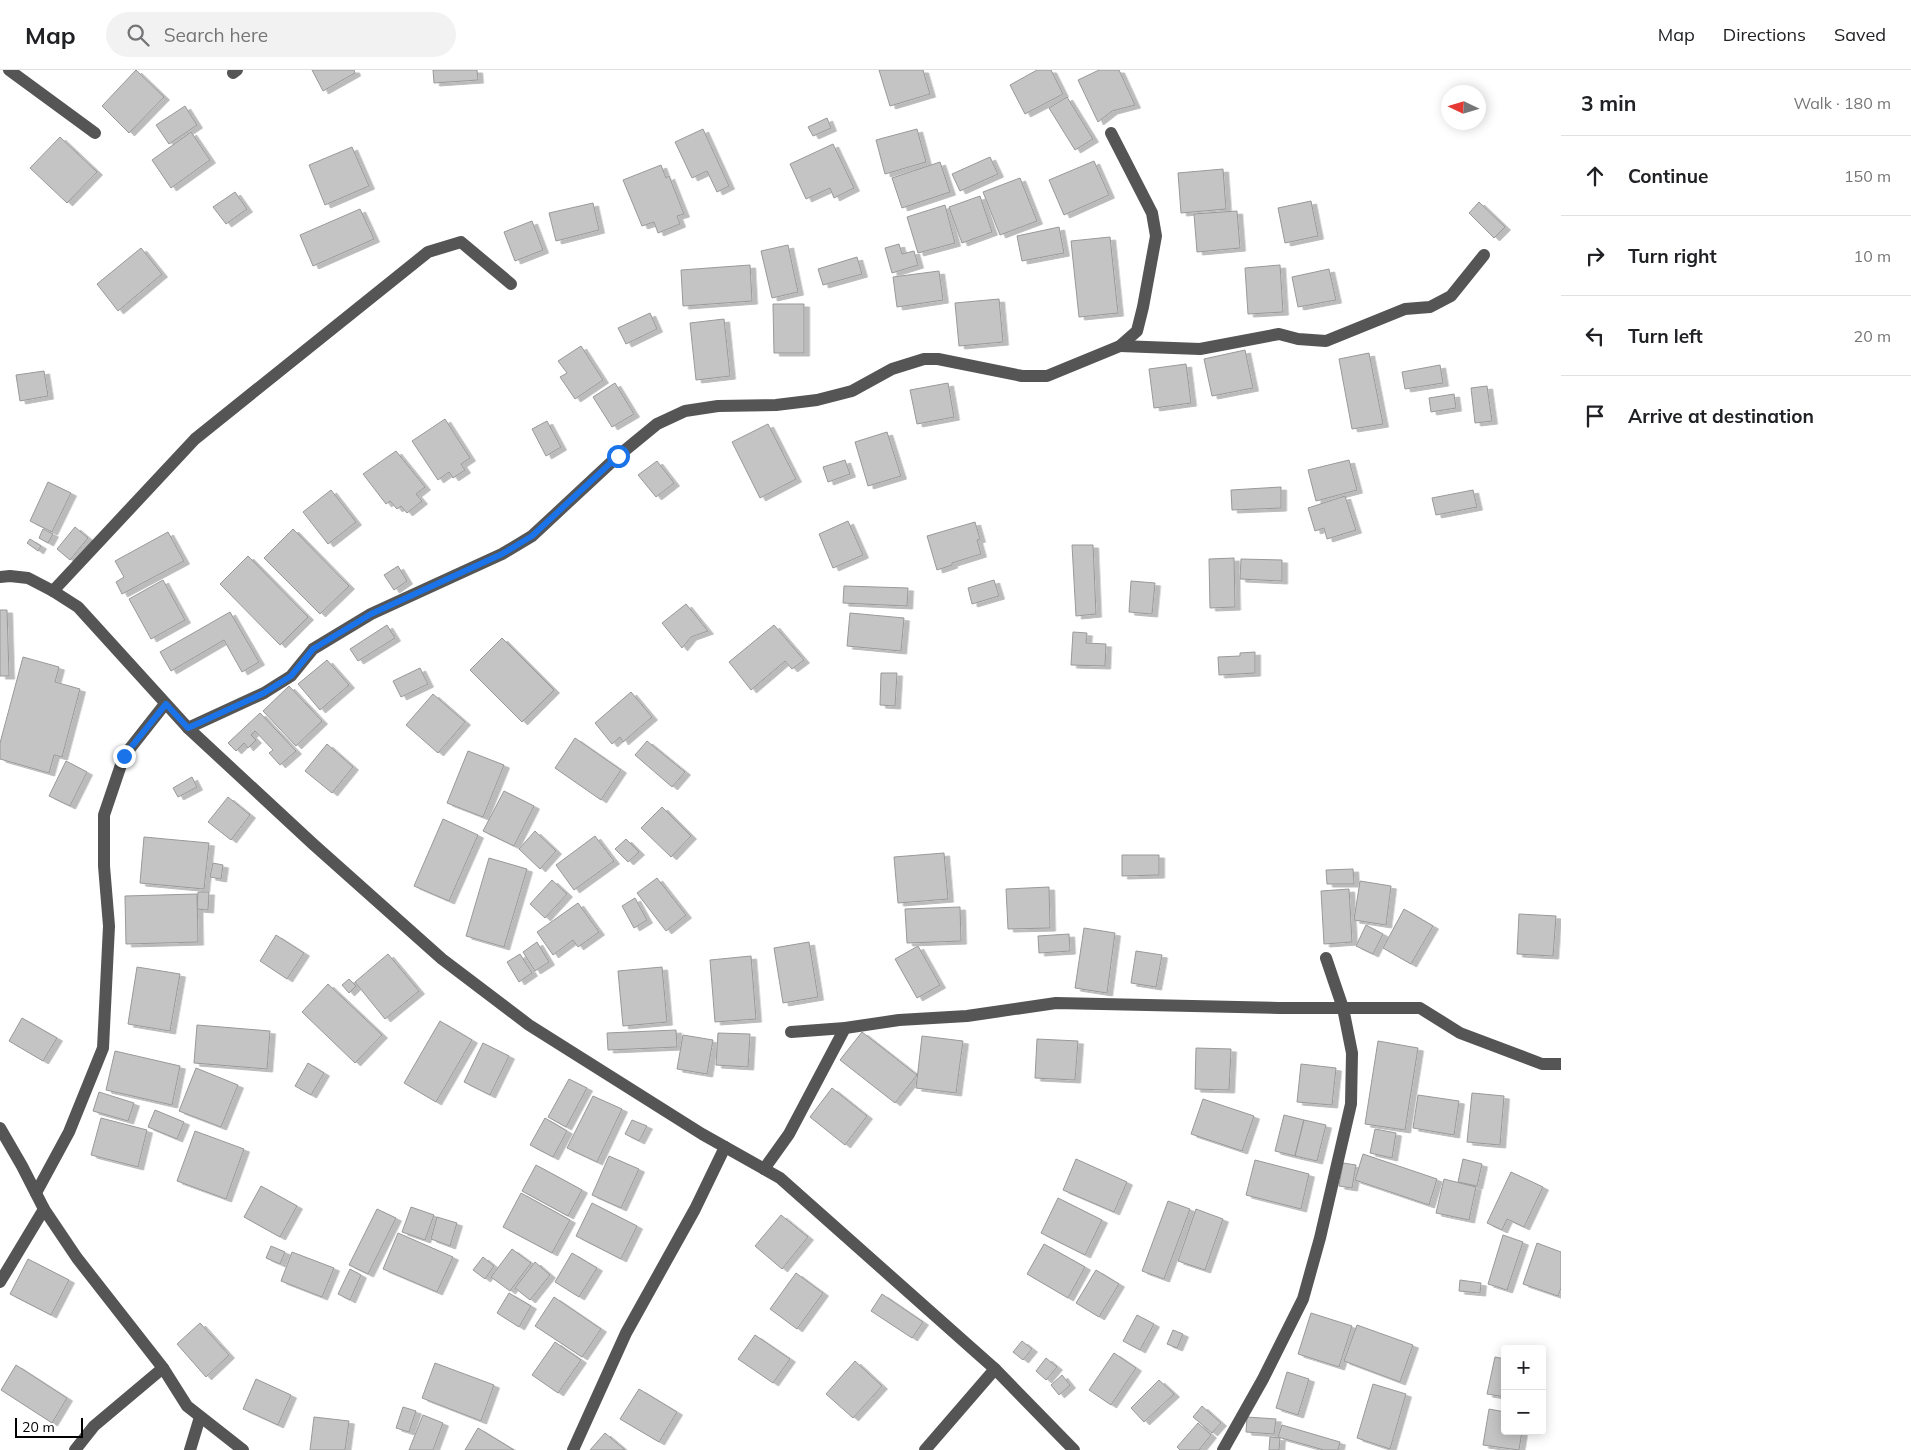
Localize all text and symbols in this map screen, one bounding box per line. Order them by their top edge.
search box [106,12,456,57]
text: Map [25,20,76,50]
icon: search [124,21,152,49]
text: Search here [164,23,268,47]
text: Map [1658,23,1695,46]
text: Directions [1723,23,1806,46]
text: Saved [1834,23,1886,46]
north arrow [1441,85,1486,130]
text: 3 min [1581,90,1636,116]
text: Walk · 180 m [1793,93,1891,113]
icon: ahead [1581,162,1609,190]
text: Continue [1628,164,1708,188]
text: 150 m [1844,166,1891,186]
icon: right [1581,242,1609,270]
text: Turn right [1628,244,1717,268]
text: 10 m [1854,246,1891,266]
icon: left [1581,322,1609,350]
text: Turn left [1628,324,1703,348]
text: 20 m [1854,326,1891,346]
icon: arrive [1581,402,1609,430]
text: Arrive at destination [1628,404,1814,428]
route start [607,445,630,468]
route end [113,745,136,768]
map controls [1501,1345,1546,1435]
button: + [1501,1345,1546,1390]
button: − [1501,1390,1546,1435]
scale bar [15,1415,82,1438]
text: 20 m [22,1418,55,1436]

